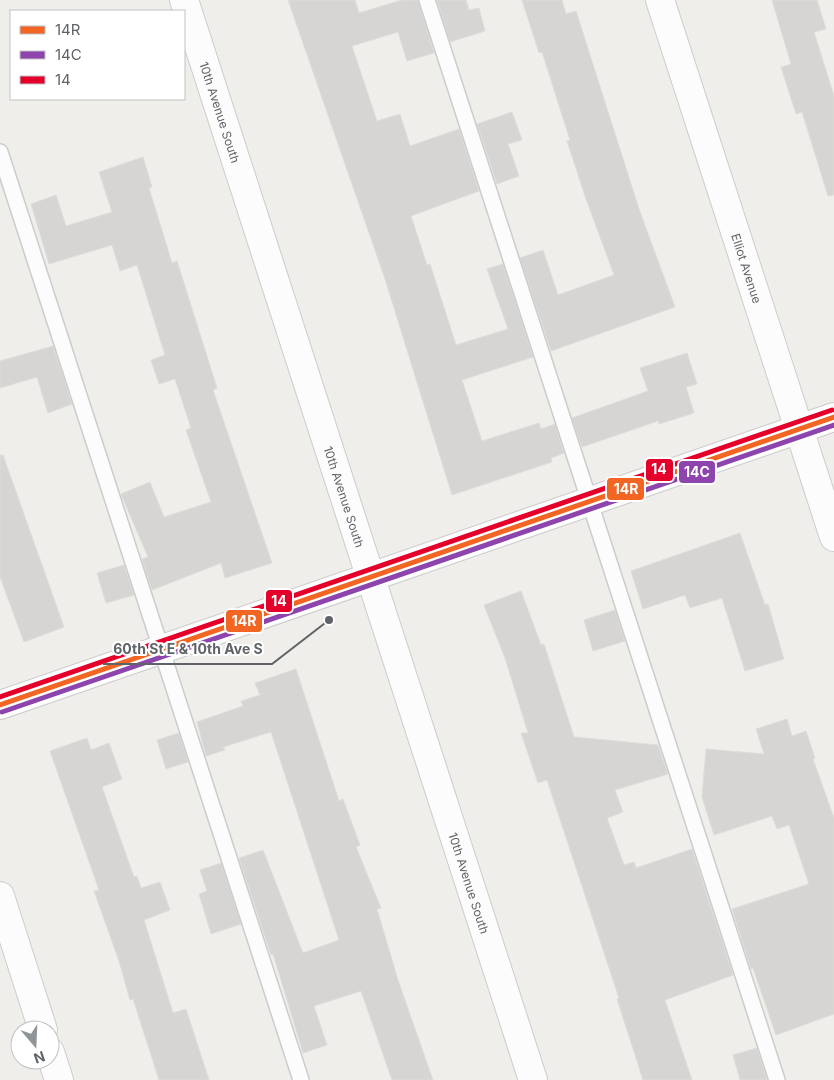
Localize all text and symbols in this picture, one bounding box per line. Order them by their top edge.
legend [10,10,185,100]
text: 14R [55,20,81,39]
text: 14C [55,45,82,64]
street label: 10th Avenue South [197,60,244,165]
text: 14 [55,70,71,89]
street label: Elliot Avenue [729,231,765,305]
street label: 10th Avenue South [321,444,368,549]
line badge: 14 [645,458,674,482]
text: 14 [651,460,667,477]
line badge: 14C [678,460,716,484]
text: 14C [684,463,710,480]
line badge: 14R [606,477,645,501]
text: 14R [614,480,638,497]
line badge: 14 [265,589,293,613]
text: 14 [271,592,287,609]
line badge: 14R [225,609,263,633]
text: 14R [232,612,256,629]
callout: 60th St E & 10th Ave S [103,635,272,664]
text: 60th St E & 10th Ave S [113,640,263,657]
street label: 10th Avenue South [446,830,493,936]
north arrow [10,1020,60,1070]
text: N [32,1048,47,1068]

